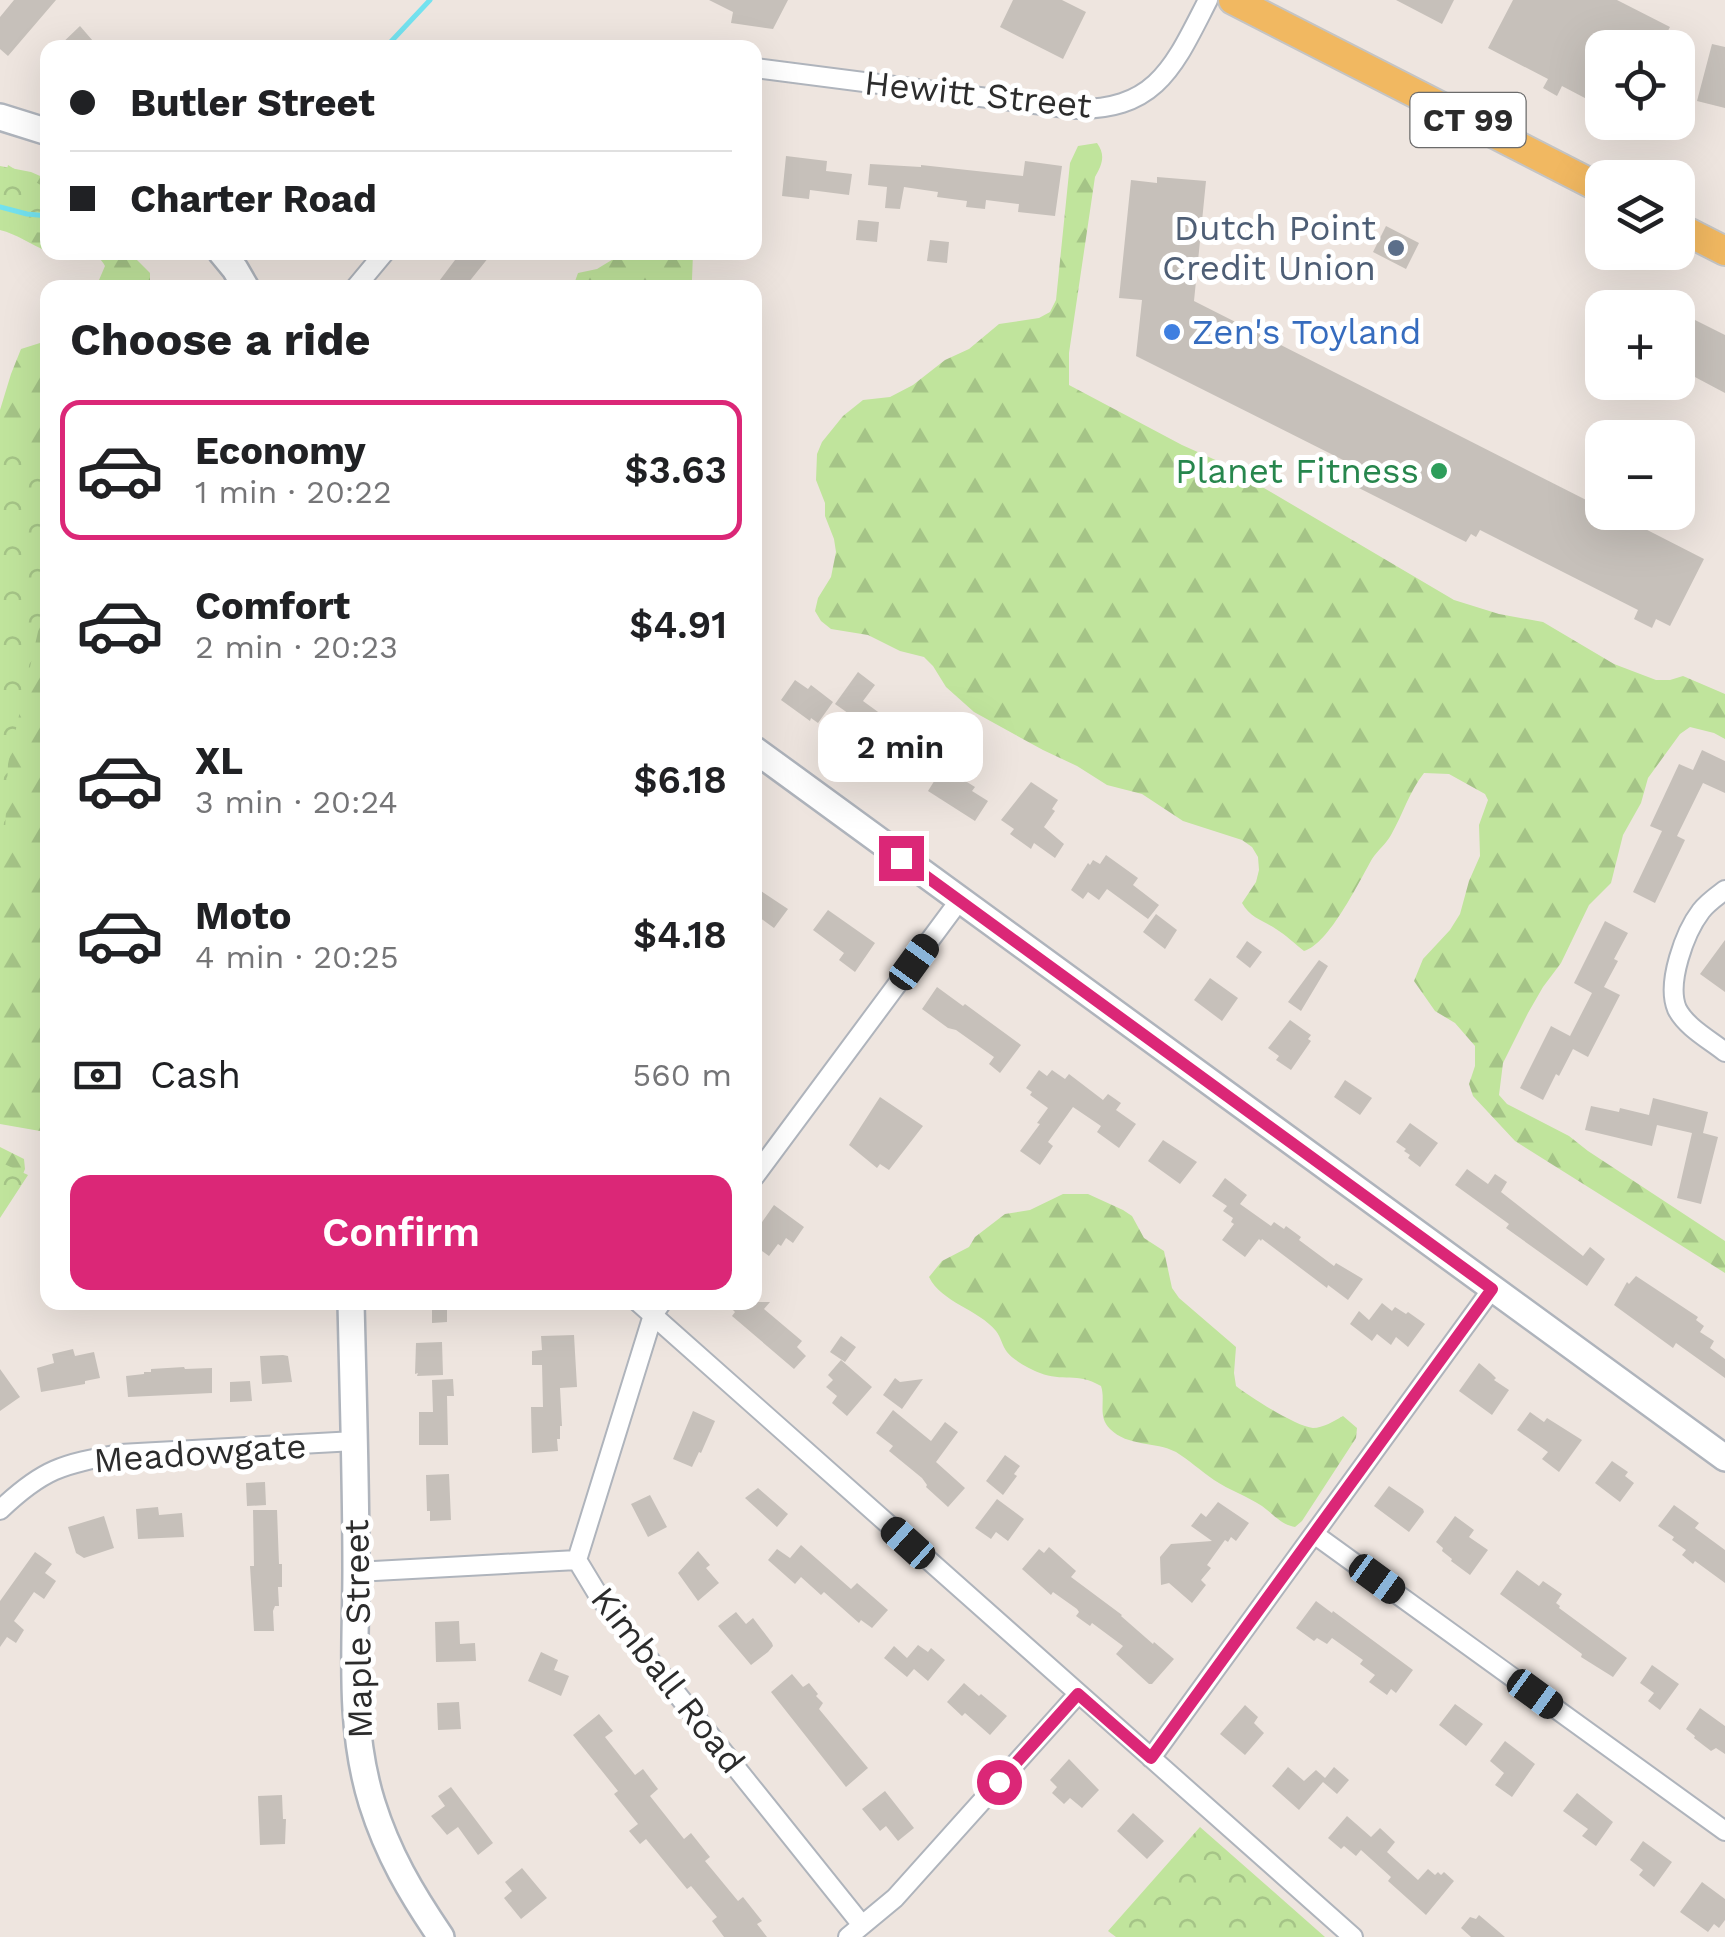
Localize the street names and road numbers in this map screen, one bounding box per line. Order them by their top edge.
street label: Hewitt Street [862,61,1094,127]
road number: CT 99 [1410,93,1526,147]
street label: Meadowgate [92,1425,308,1481]
street label: Maple Street [335,1519,381,1739]
street label: Kimball Road [582,1578,754,1782]

